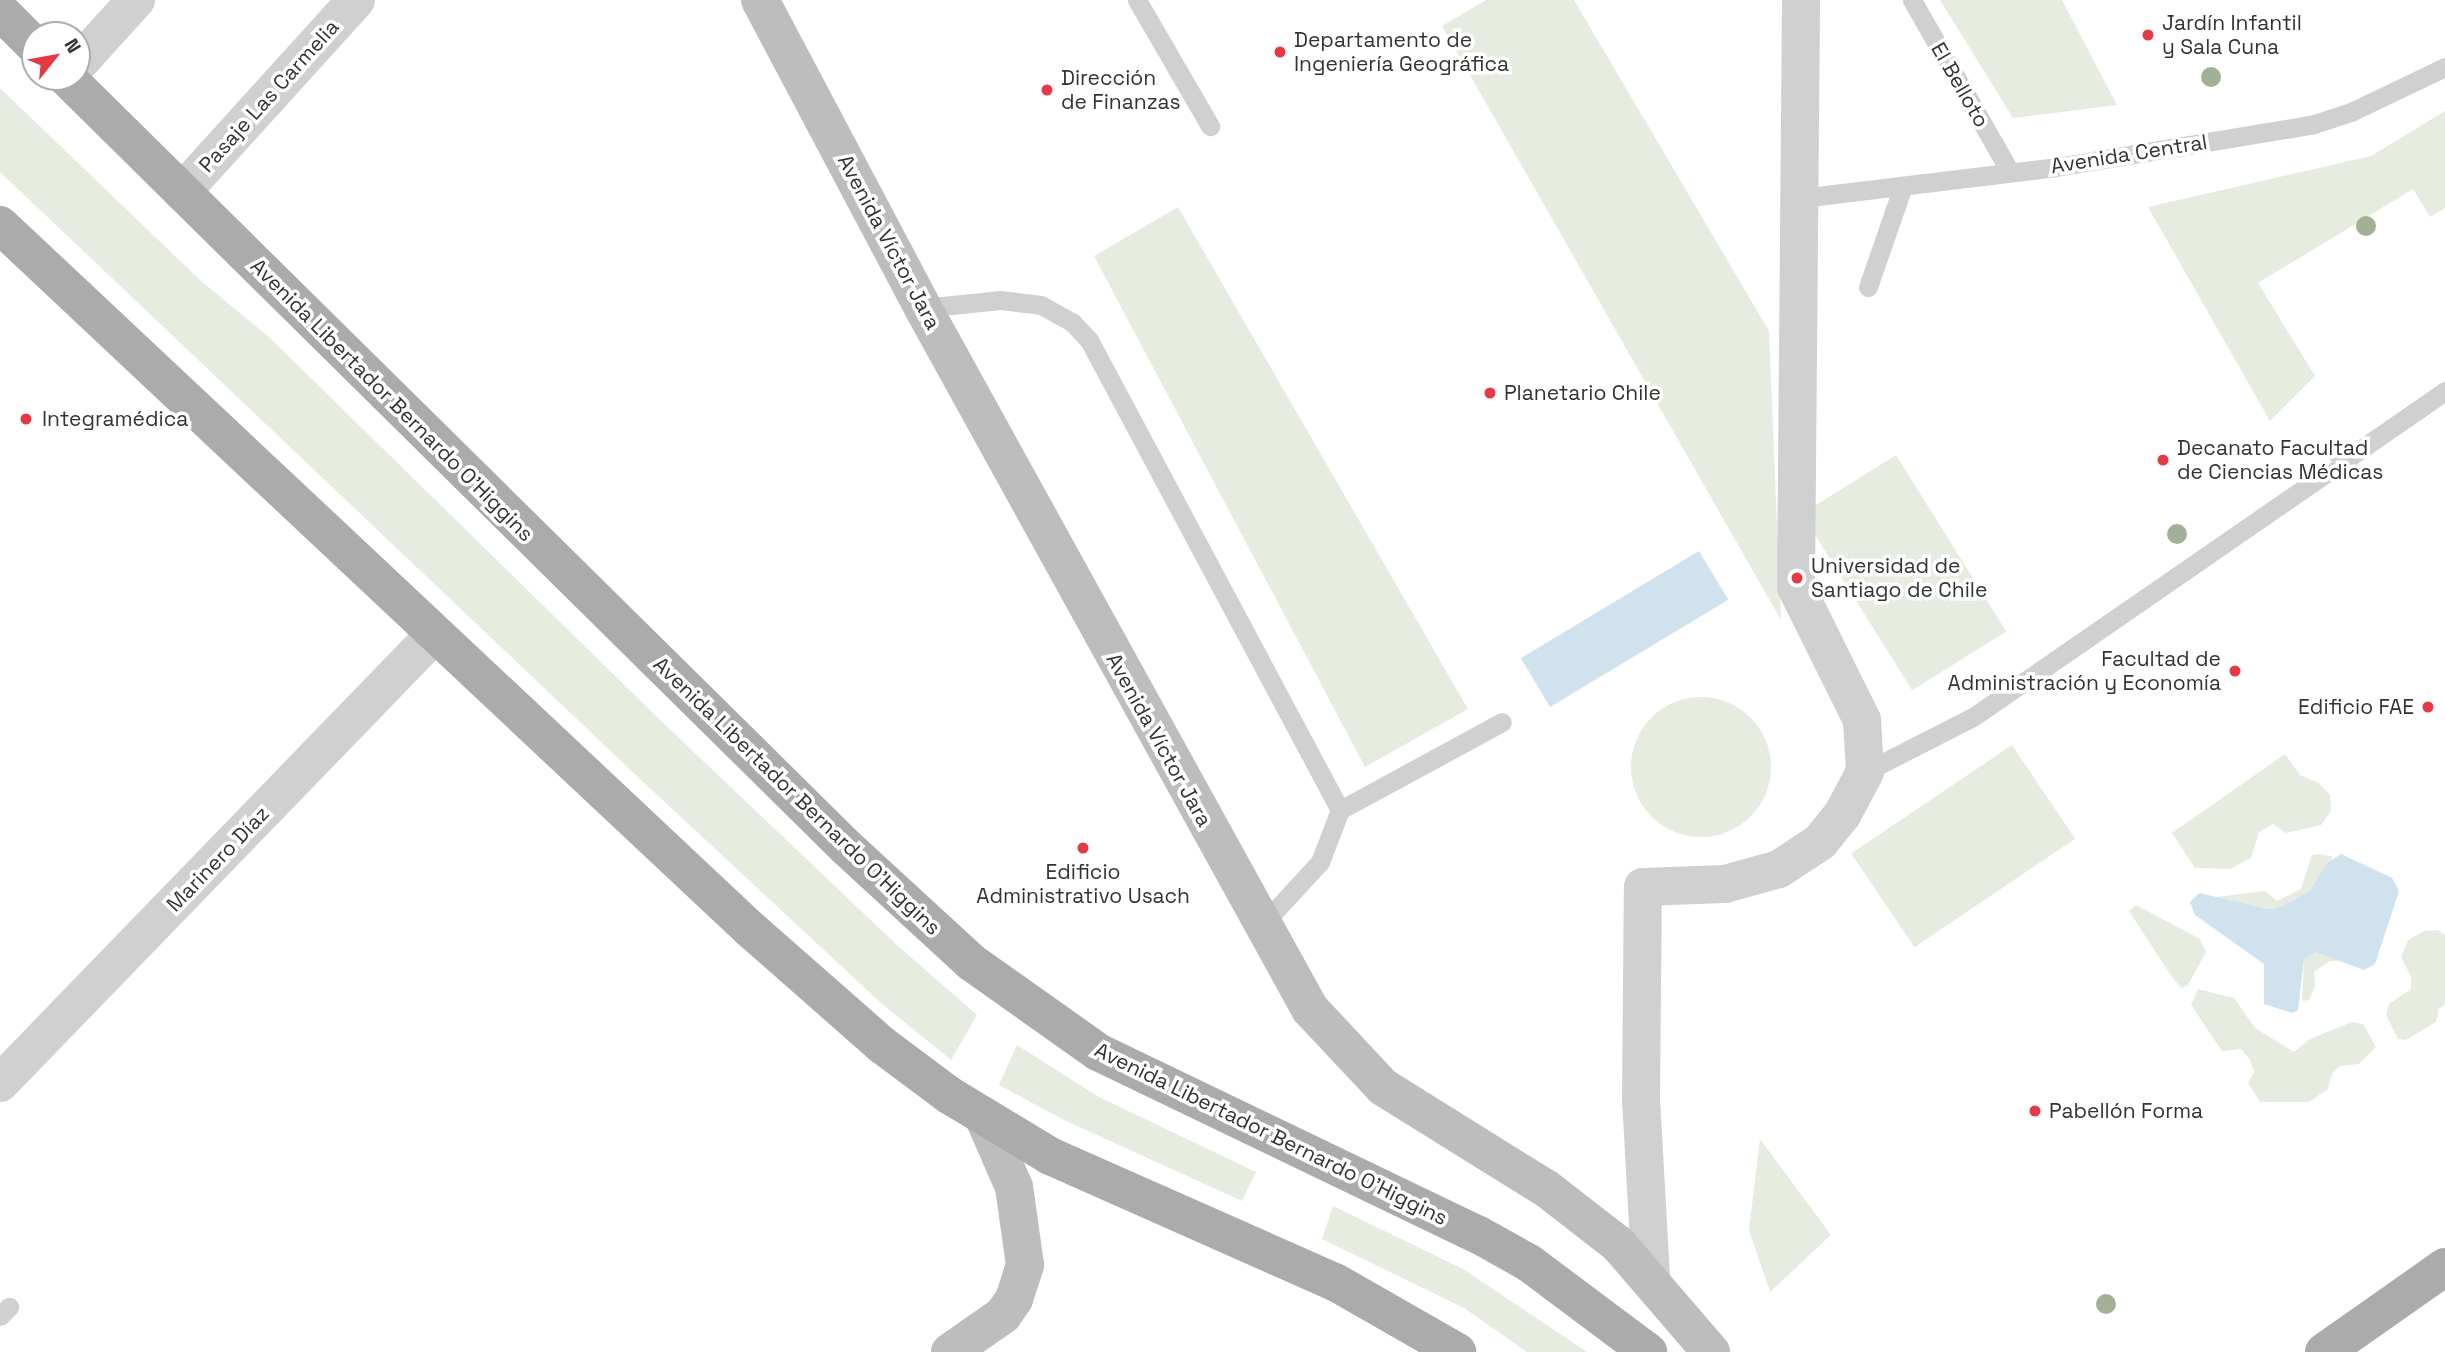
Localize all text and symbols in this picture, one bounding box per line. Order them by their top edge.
place label: Jardín Infantil y Sala Cuna [2162,10,2302,60]
street label: Pasaje Las Carmelia [194,14,344,178]
north arrow [21,21,91,91]
place label: Departamento de Ingeniería Geográfica [1294,27,1509,77]
marker: Jardín Infantil y Sala Cuna [2140,27,2156,43]
text: N [59,34,87,58]
street label: El Belloto [1926,38,1994,132]
marker: Departamento de Ingeniería Geográfica [1272,44,1288,60]
place label: Dirección de Finanzas [1061,65,1181,115]
marker: Dirección de Finanzas [1039,82,1055,98]
street label: Avenida Central [2049,129,2209,179]
street label: Avenida Víctor Jara [832,150,946,334]
street label: Avenida Libertador Bernardo O'Higgins [245,253,539,547]
place label: Planetario Chile [1504,380,1661,406]
marker: Planetario Chile [1482,385,1498,401]
place label: Integramédica [42,406,188,432]
marker: Integramédica [16,409,36,429]
place label: Decanato Facultad de Ciencias Médicas [2177,435,2383,485]
marker: Decanato Facultad de Ciencias Médicas [2155,452,2171,468]
place label: Universidad de Santiago de Chile [1811,553,1987,603]
marker: Universidad de Santiago de Chile [1789,570,1805,586]
place label: Facultad de Administración y Economía [1947,646,2221,696]
street label: Avenida Víctor Jara [1101,649,1217,831]
street label: Avenida Libertador Bernardo O'Higgins [648,652,946,940]
marker: Facultad de Administración y Economía [2227,663,2243,679]
place label: Edificio FAE [2298,694,2414,720]
marker: Edificio FAE [2420,699,2436,715]
street label: Marinero Díaz [161,801,275,917]
marker: Edificio Administrativo Usach [1075,840,1091,856]
place label: Edificio Administrativo Usach [976,859,1190,909]
street label: Avenida Libertador Bernardo O'Higgins [1090,1037,1452,1231]
place label: Pabellón Forma [2049,1098,2203,1124]
marker: Pabellón Forma [2027,1103,2043,1119]

